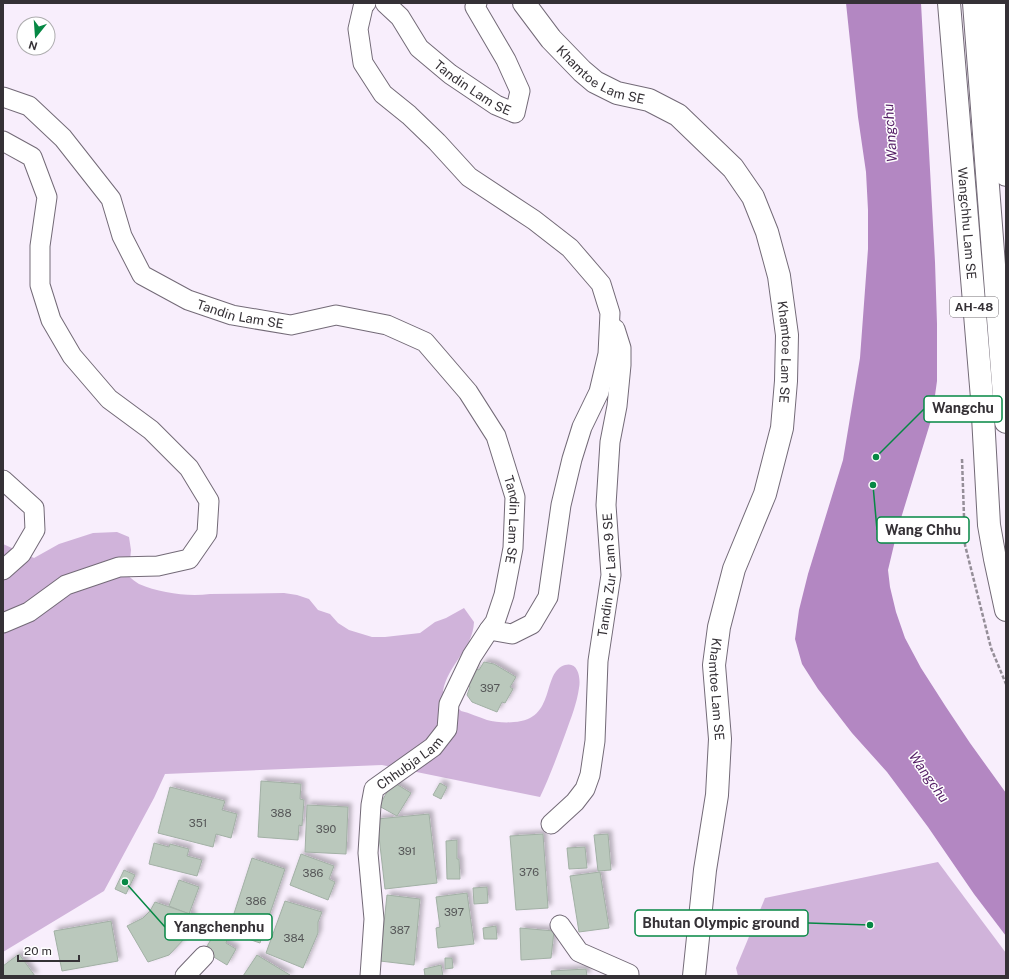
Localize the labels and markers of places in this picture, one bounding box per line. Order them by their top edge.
callout: Wangchu [924,396,1002,422]
callout: Wang Chhu [877,517,969,543]
callout: Bhutan Olympic ground [635,910,808,936]
callout: Yangchenphu [165,914,272,940]

